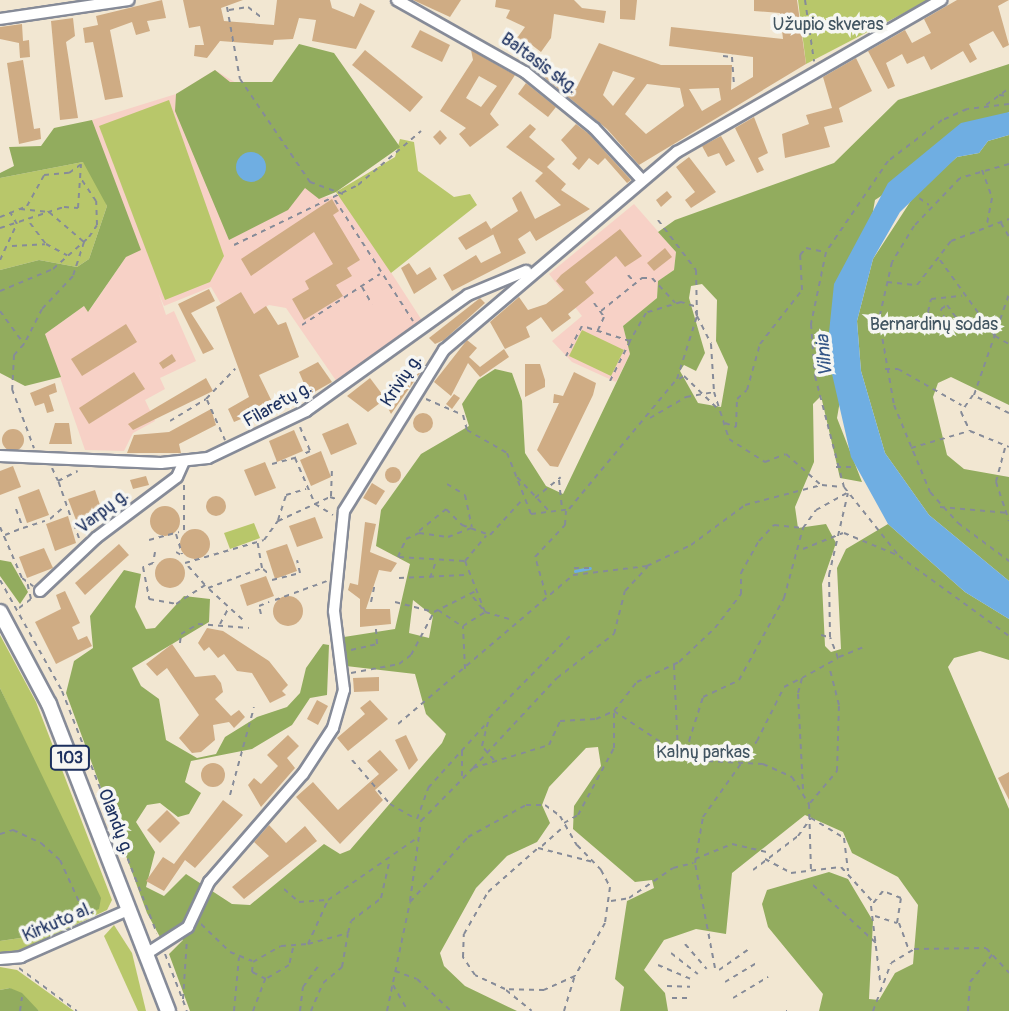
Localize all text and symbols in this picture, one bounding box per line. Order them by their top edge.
park label: Užupio skveras [773,14,883,36]
street label: Baltasis skg. [496,29,582,99]
park label: Bernardinų sodas [870,314,998,336]
water label: Vilnia [812,334,838,378]
street label: Krivių g. [377,351,427,411]
street label: Filaretų g. [240,377,316,433]
street label: Varpų g. [73,485,133,539]
park label: Kalnų parkas [656,742,750,764]
road number: 103 [49,746,91,771]
street label: Olandų g. [93,786,137,858]
street label: Kirkuto al. [20,899,96,947]

